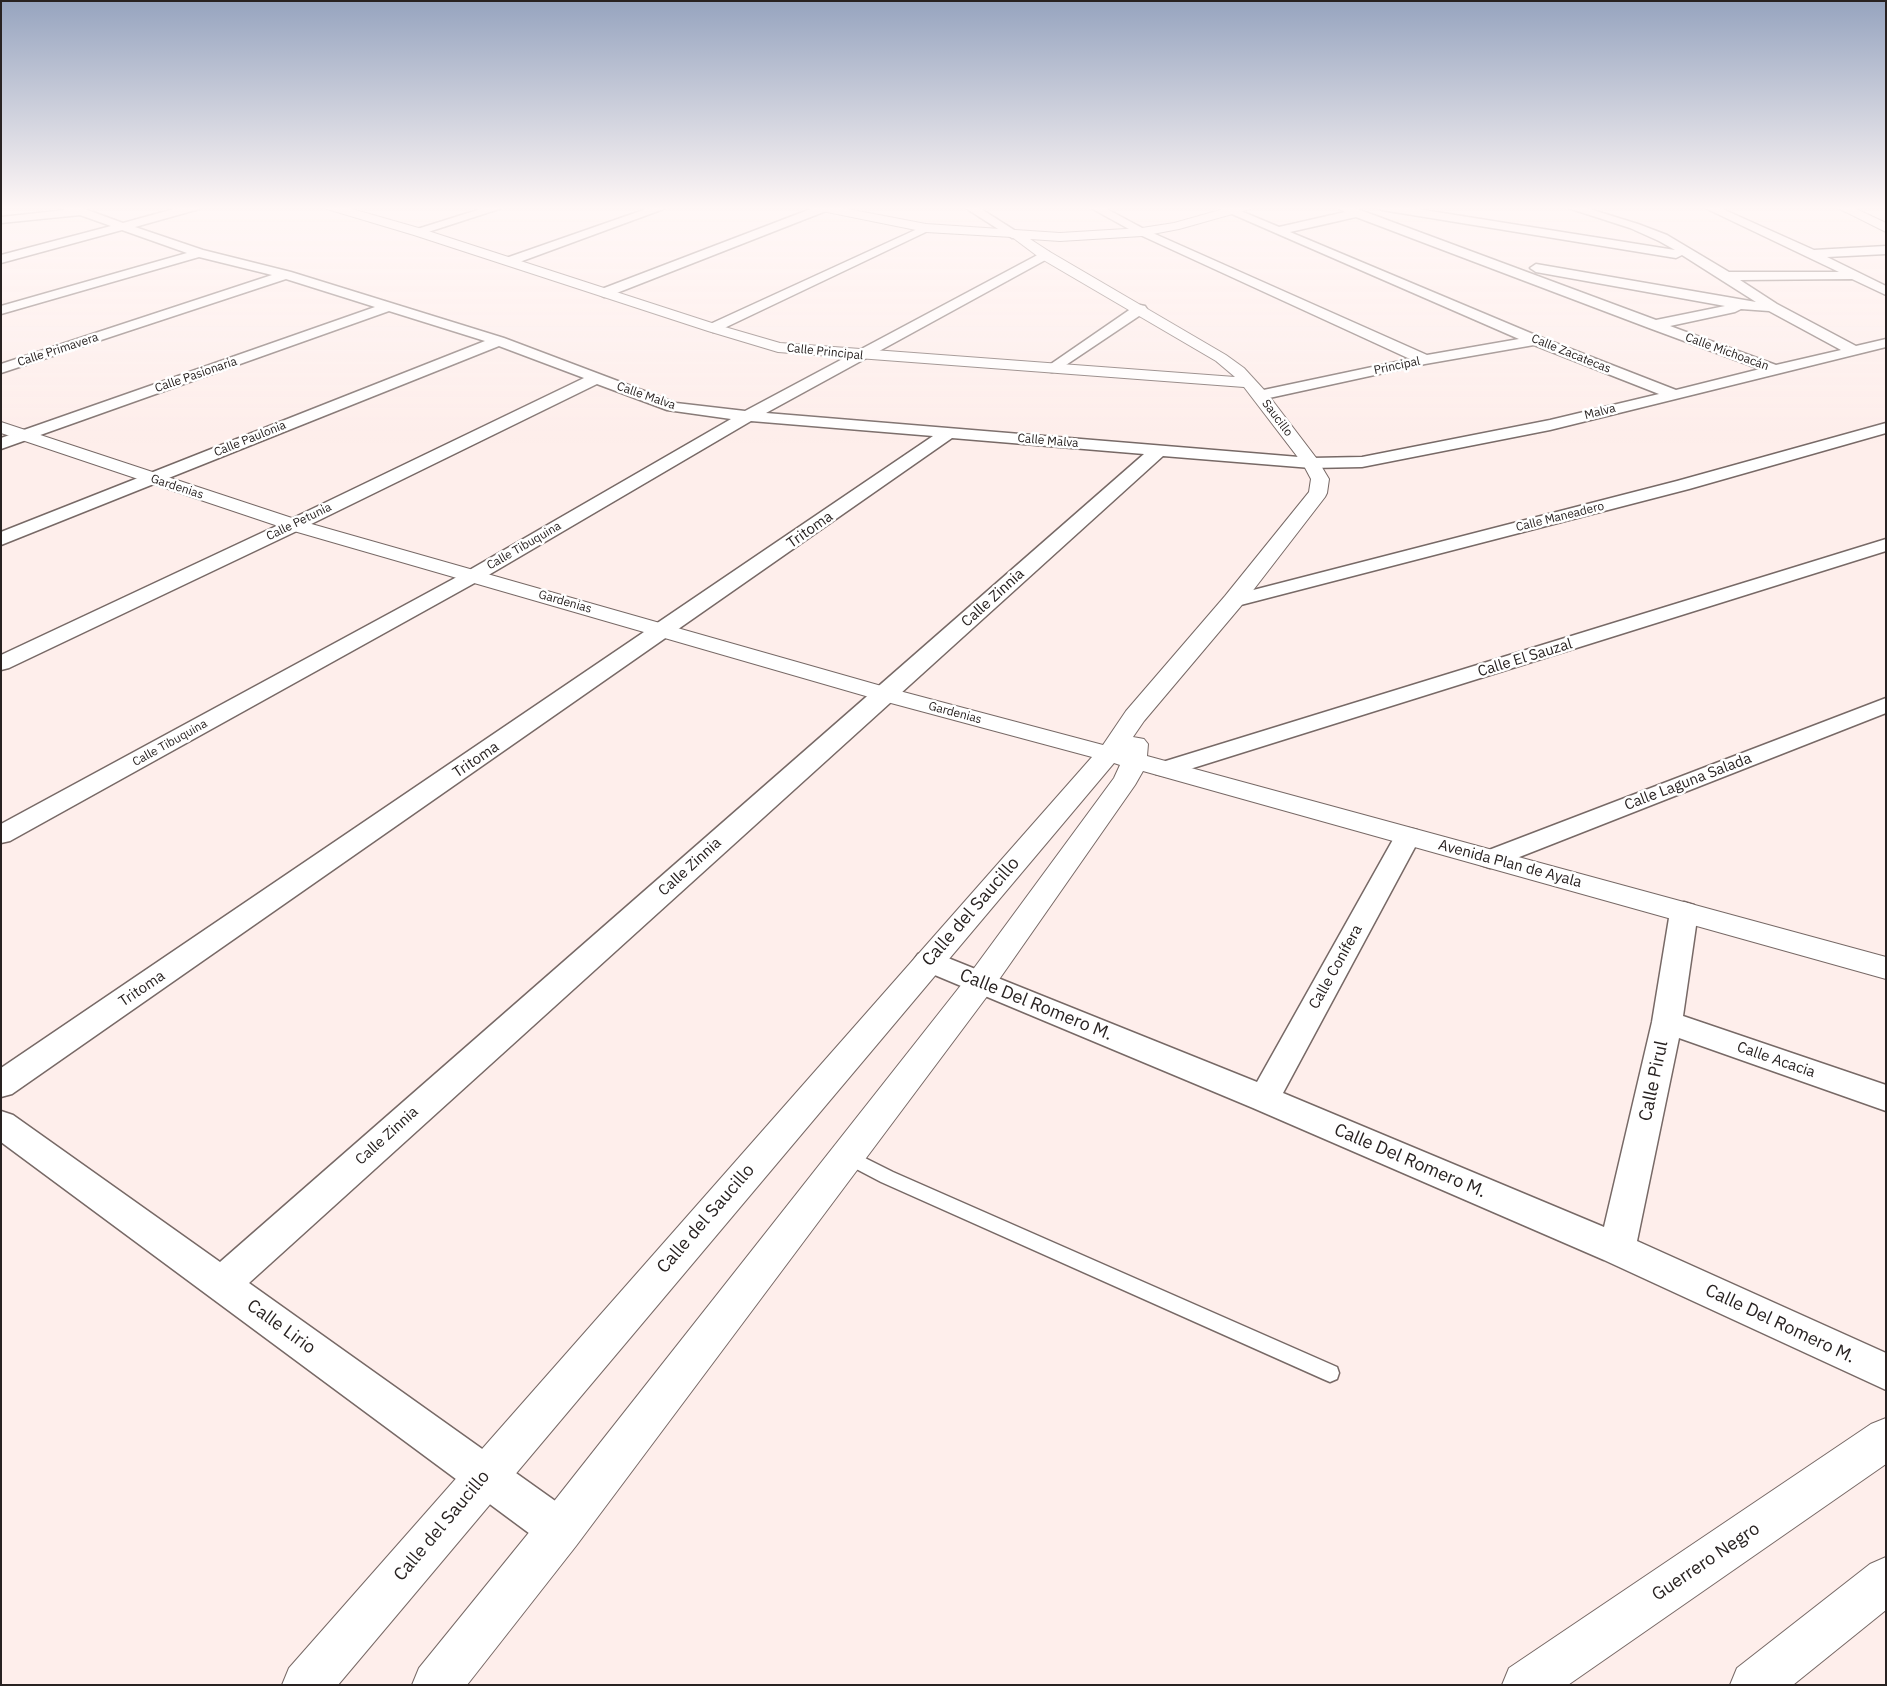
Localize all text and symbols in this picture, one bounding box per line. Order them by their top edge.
street label: Calle Primavera [16,330,100,370]
street label: Calle Michoacán [1683,330,1771,374]
street label: Calle Zacatecas [1529,331,1613,377]
street label: Calle Principal [786,341,864,363]
street label: Calle Pasionaria [153,354,239,396]
street label: Principal [1372,354,1422,378]
street label: Calle Malva [615,379,677,413]
street label: Saucillo [1258,397,1296,439]
street label: Malva [1583,401,1617,423]
street label: Calle Paulonia [212,418,288,460]
street label: Calle Malva [1017,431,1079,451]
street label: Gardenias [149,472,205,502]
street label: Calle Maneadero [1514,499,1606,535]
street label: Calle Petunia [264,500,334,544]
street label: Tritoma [784,508,836,552]
street label: Calle Tibuquina [484,519,564,573]
street label: Calle Zinnia [958,565,1028,631]
street label: Gardenias [537,588,593,616]
street label: Calle El Sauzal [1476,635,1574,681]
street label: Gardenias [927,699,983,727]
street label: Calle Tibuquina [130,716,210,770]
street label: Tritoma [449,738,503,782]
street label: Calle Laguna Salada [1622,749,1754,815]
street label: Calle Zinnia [655,834,725,900]
street label: Avenida Plan de Ayala [1436,836,1584,892]
street label: Calle del Saucillo [918,853,1024,971]
street label: Calle Conífera [1305,922,1367,1012]
street label: Calle Del Romero M. [956,964,1116,1046]
street label: Tritoma [115,967,169,1011]
street label: Calle Acacia [1734,1038,1818,1082]
street label: Calle Pirul [1635,1039,1673,1123]
street label: Calle Zinnia [352,1103,422,1169]
street label: Calle Del Romero M. [1331,1119,1489,1203]
street label: Calle del Saucillo [653,1160,759,1278]
street label: Calle Del Romero M. [1702,1280,1858,1368]
street label: Calle Lirio [243,1295,319,1359]
street label: Calle del Saucillo [389,1466,495,1586]
street label: Guerrero Negro [1648,1518,1764,1606]

